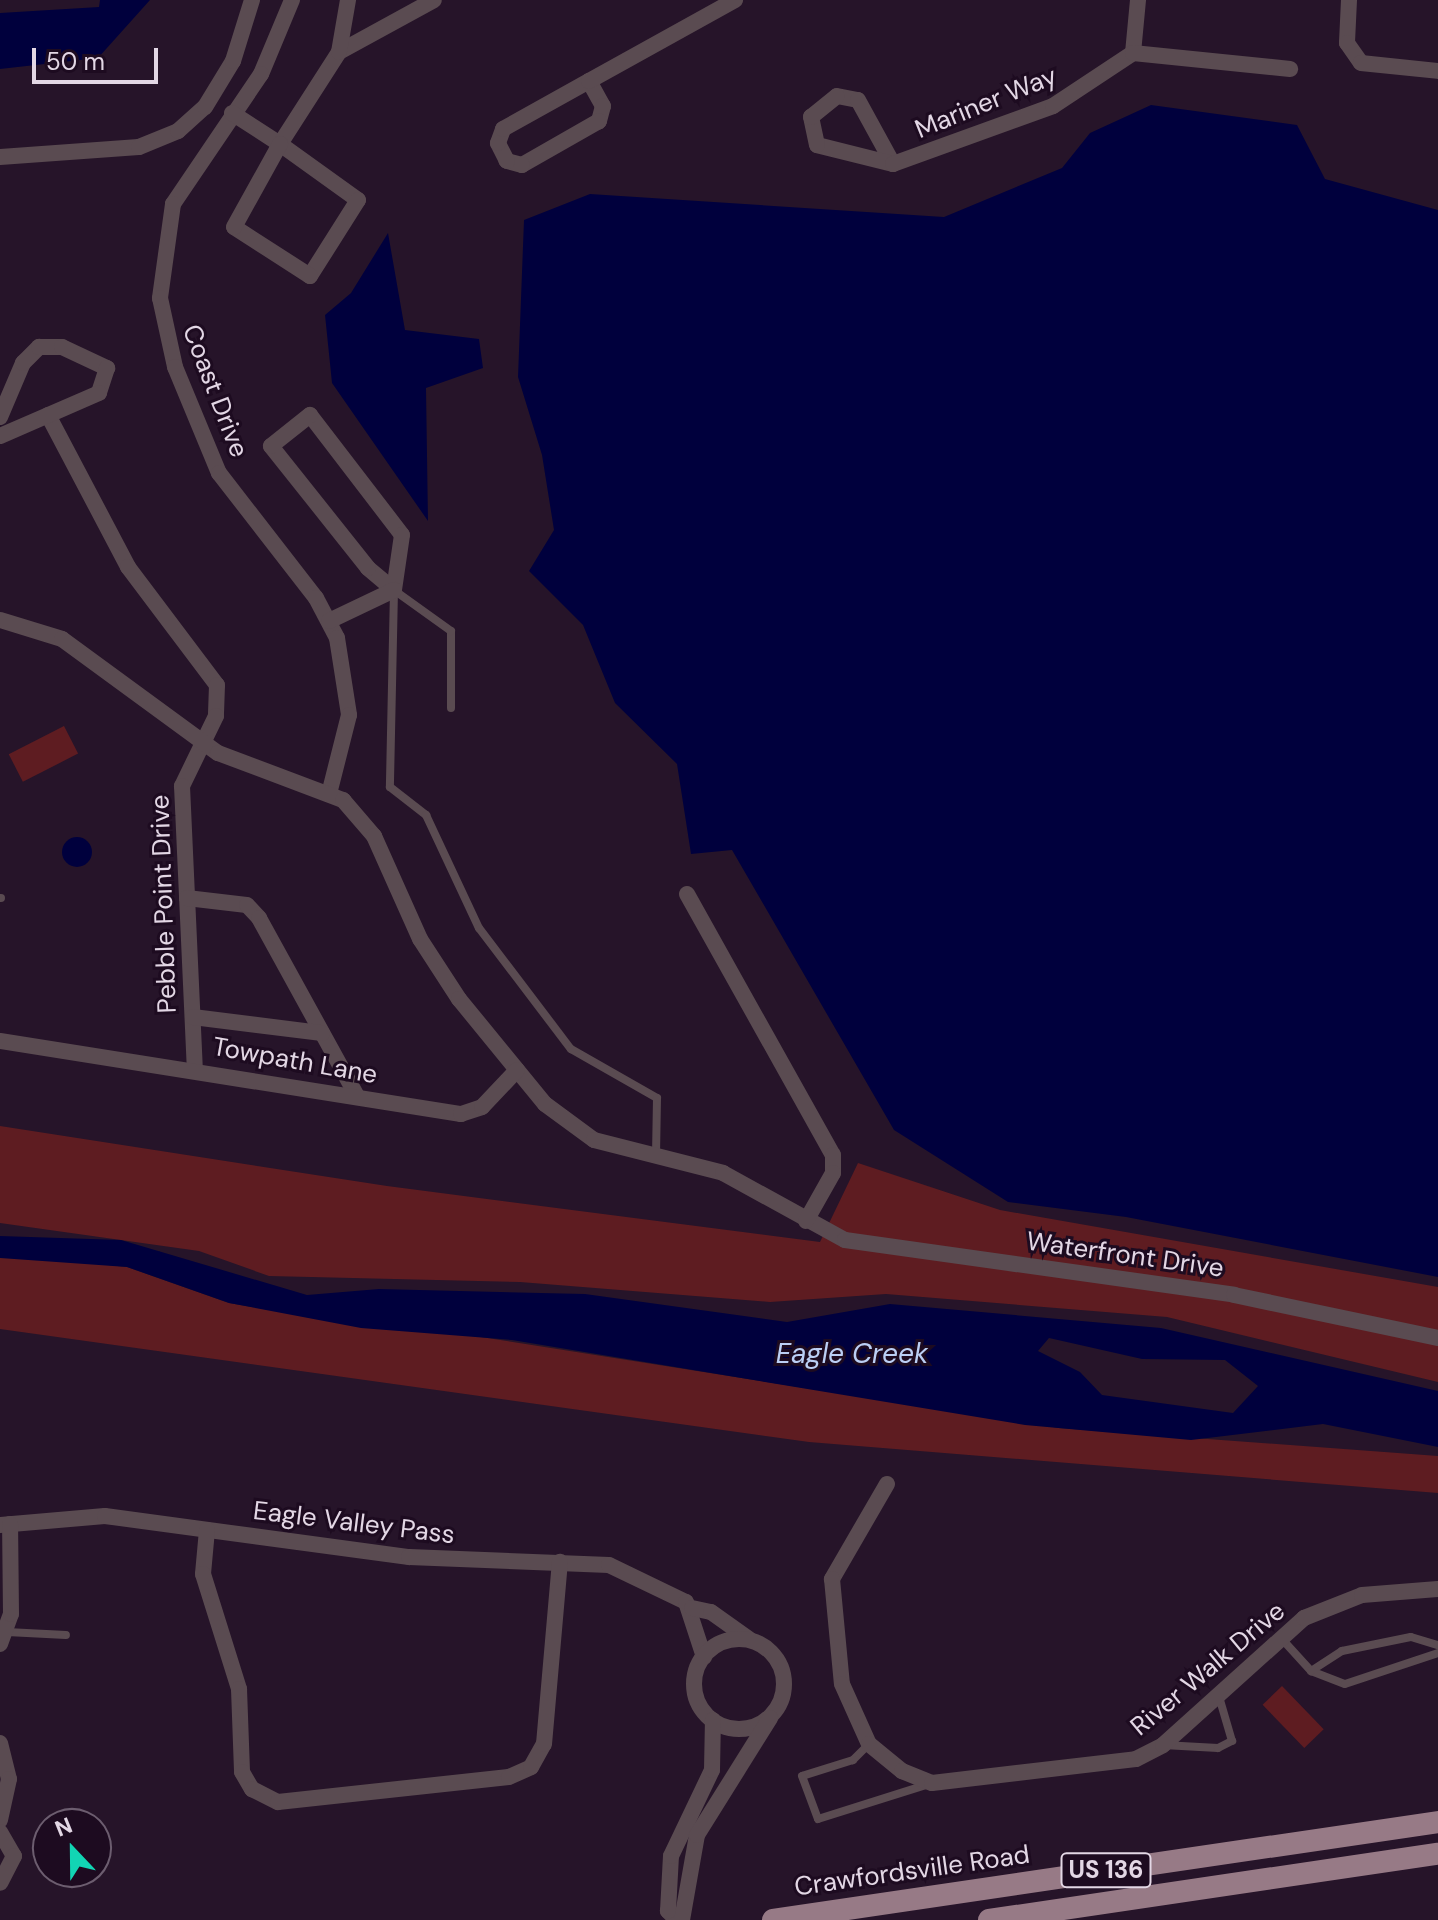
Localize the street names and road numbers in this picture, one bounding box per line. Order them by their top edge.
street label: Mariner Way [911,60,1061,146]
street label: Coast Drive [175,320,255,462]
street label: Pebble Point Drive [145,794,183,1014]
street label: Towpath Lane [210,1031,380,1091]
street label: Waterfront Drive [1024,1226,1226,1284]
street label: Eagle Valley Pass [251,1495,457,1551]
street label: River Walk Drive [1125,1596,1291,1742]
street label: Crawfordsville Road [792,1839,1032,1903]
road number: US 136 [1060,1850,1152,1890]

